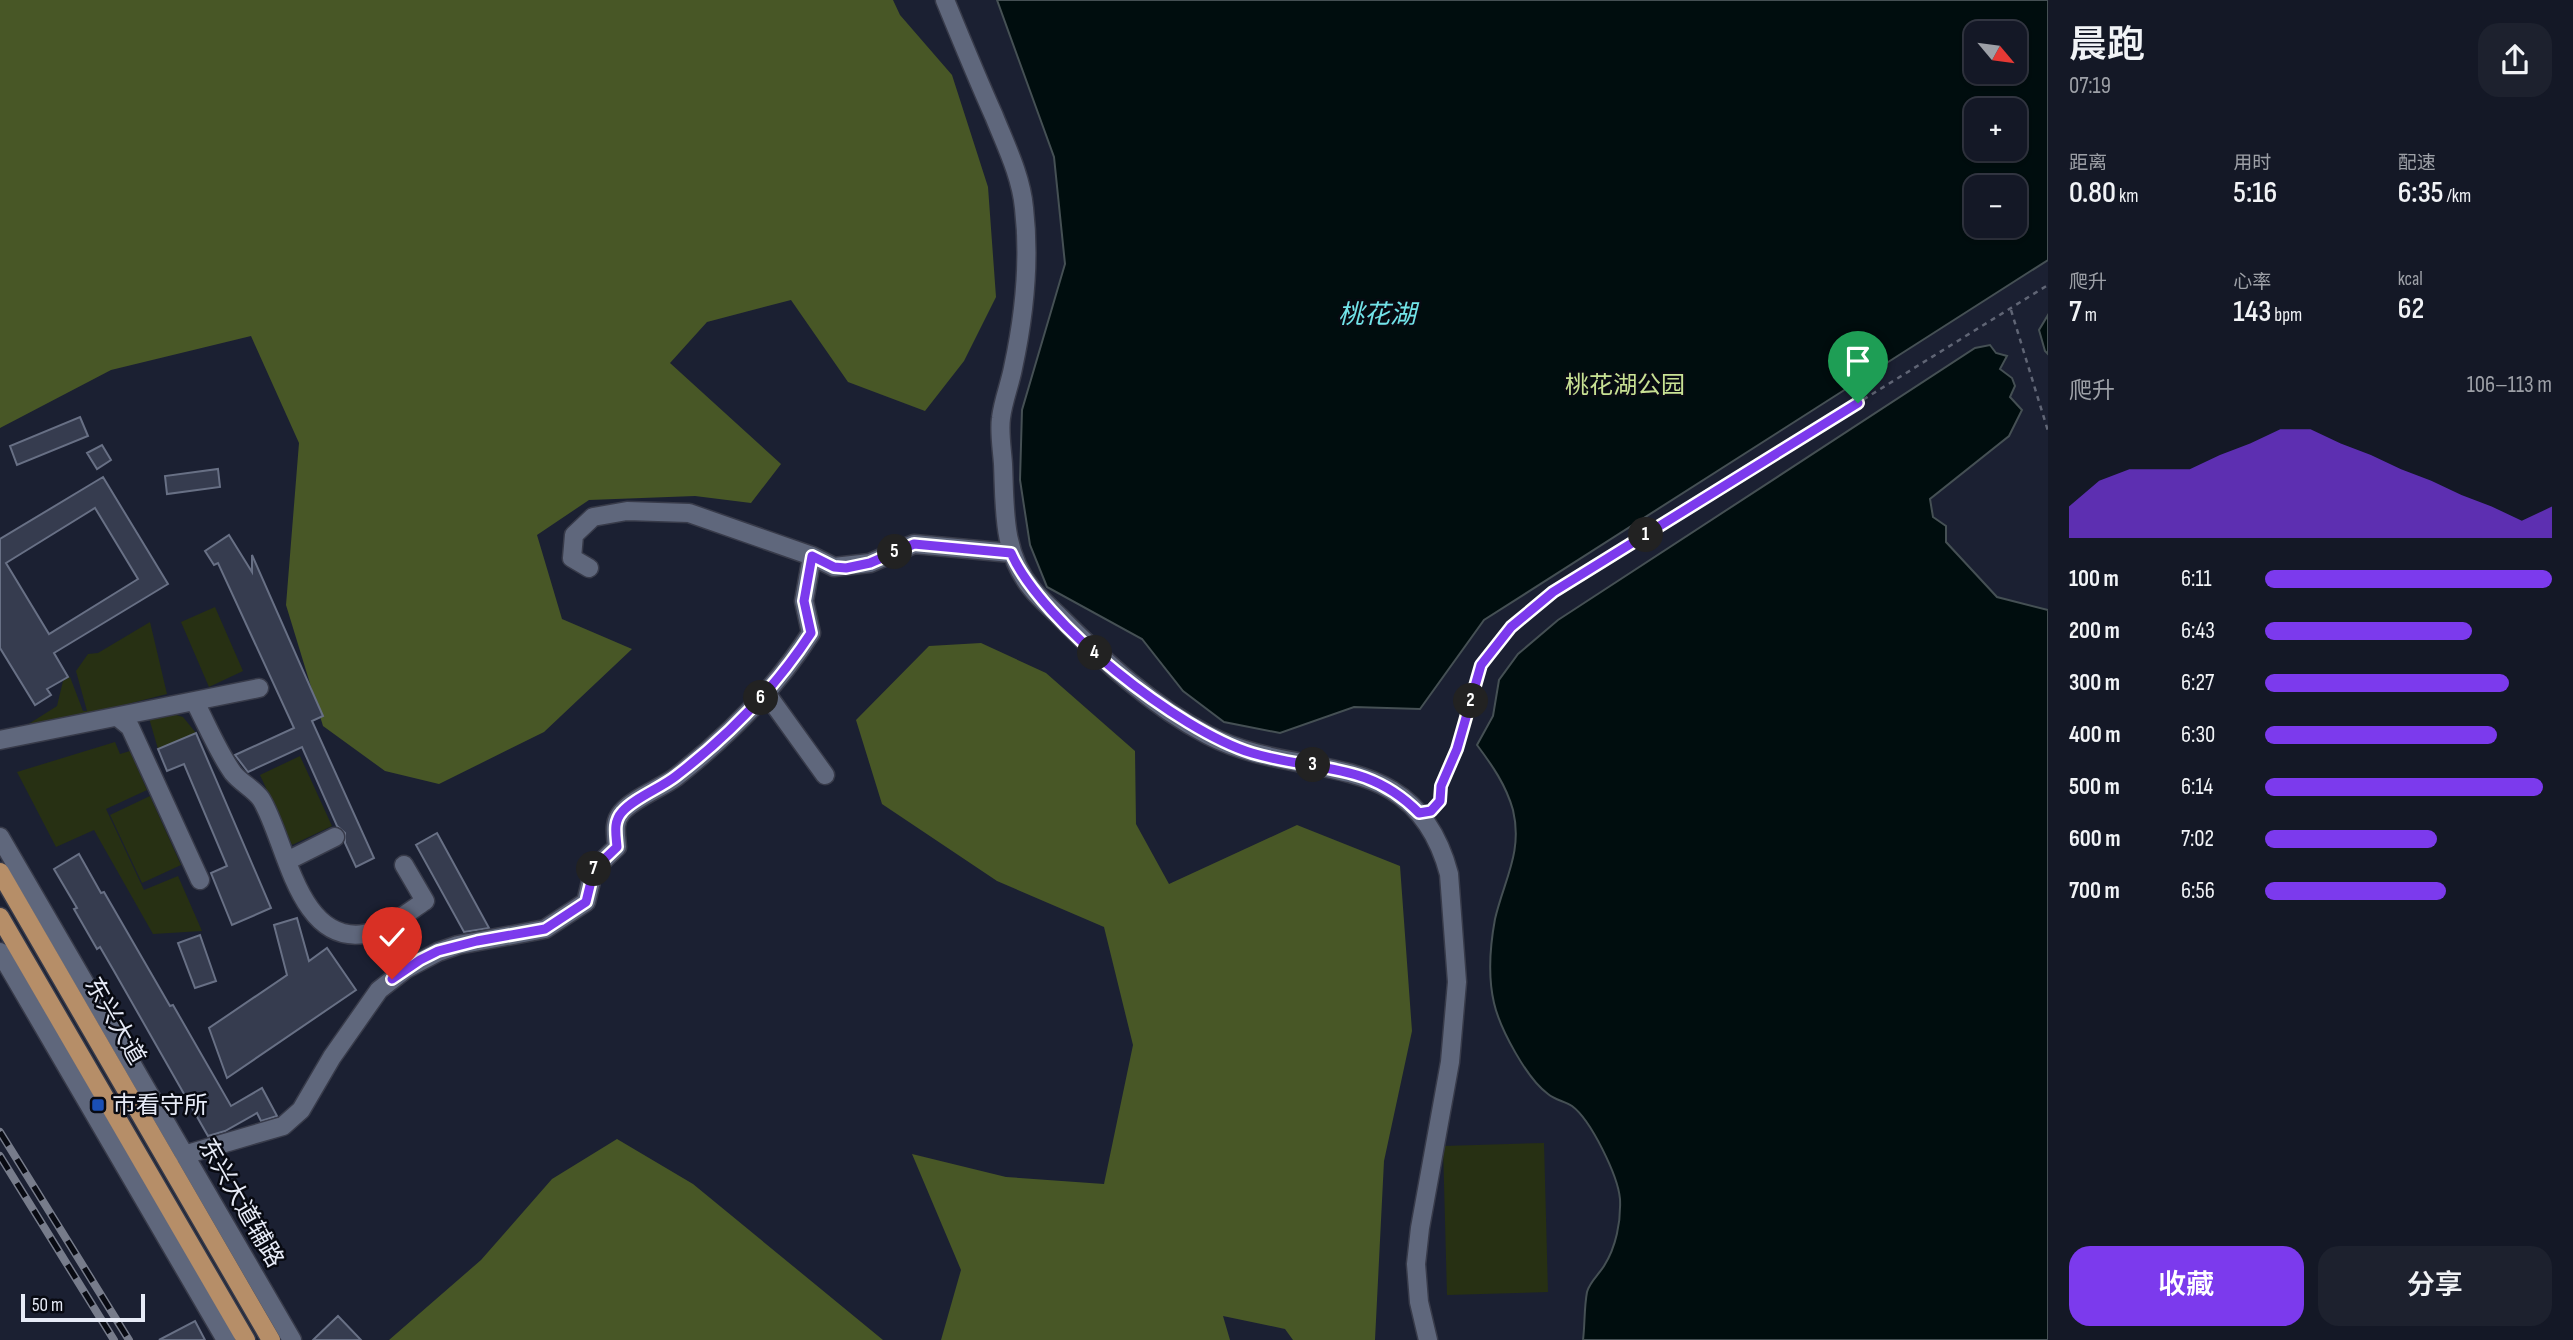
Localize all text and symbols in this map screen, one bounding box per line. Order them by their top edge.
north arrow [1964,21,2026,84]
map controls [1964,21,2027,238]
text: 晨跑 [2069,23,2145,68]
button: share [2478,23,2552,97]
text: 07:19 [2069,72,2111,100]
button: + [1964,98,2027,161]
text: 距离 [2069,152,2107,175]
text: 用时 [2233,152,2271,175]
text: 配速 [2398,152,2436,175]
button: − [1964,175,2027,238]
text: 0.80 [2069,175,2116,211]
text: 5:16 [2233,175,2277,211]
text: 6:35 [2398,175,2443,211]
text: km [2116,185,2138,208]
text: /km [2443,185,2471,208]
text: kcal [2398,268,2423,291]
text: 爬升 [2069,271,2107,294]
text: 心率 [2233,271,2271,294]
text: 62 [2398,291,2424,327]
text: 7 [2069,294,2082,330]
text: 143 [2233,294,2271,330]
water label: 桃花湖 [1338,300,1420,331]
text: m [2082,304,2097,327]
text: bpm [2271,304,2302,327]
pin [1828,331,1888,403]
icon: arrive [1839,342,1877,380]
park label: 桃花湖公园 [1565,371,1685,400]
text: 106–113 m [2467,371,2552,399]
text: 爬升 [2069,377,2115,405]
pin: 1 [1628,518,1664,552]
text: 1 [1642,523,1649,546]
pin: 5 [878,534,912,570]
text: 5 [890,540,899,563]
text: 100 m [2069,565,2119,593]
text: 6:11 [2181,565,2212,593]
text: 200 m [2069,617,2120,645]
text: 6:43 [2181,617,2215,645]
pin: 4 [1078,636,1112,670]
text: 4 [1090,641,1099,664]
text: 300 m [2069,669,2120,697]
text: 6:27 [2181,669,2214,697]
pin: 6 [744,680,778,716]
pin: 2 [1454,684,1488,718]
text: 6 [756,686,765,709]
text: 2 [1466,689,1475,712]
text: 400 m [2069,721,2120,749]
text: 6:30 [2181,721,2215,749]
pin: 3 [1296,748,1330,782]
text: 3 [1308,753,1317,776]
text: 500 m [2069,773,2120,801]
text: 6:14 [2181,773,2213,801]
text: 600 m [2069,825,2121,853]
text: 7:02 [2181,825,2214,853]
pin: 7 [576,852,612,886]
text: 7 [589,857,598,880]
text: 700 m [2069,877,2120,905]
text: 6:56 [2181,877,2215,905]
pin [362,907,422,979]
icon: check [373,918,411,956]
street label: 东兴大道 [78,972,152,1070]
place label: 巿看守所 [112,1091,208,1120]
marker: 巿看守所 [90,1097,106,1113]
street label: 东兴大道辅路 [192,1133,290,1273]
button: 收藏 [2069,1246,2304,1326]
button: 分享 [2318,1246,2552,1326]
scale bar [21,1291,145,1323]
text: 50 m [32,1294,63,1317]

